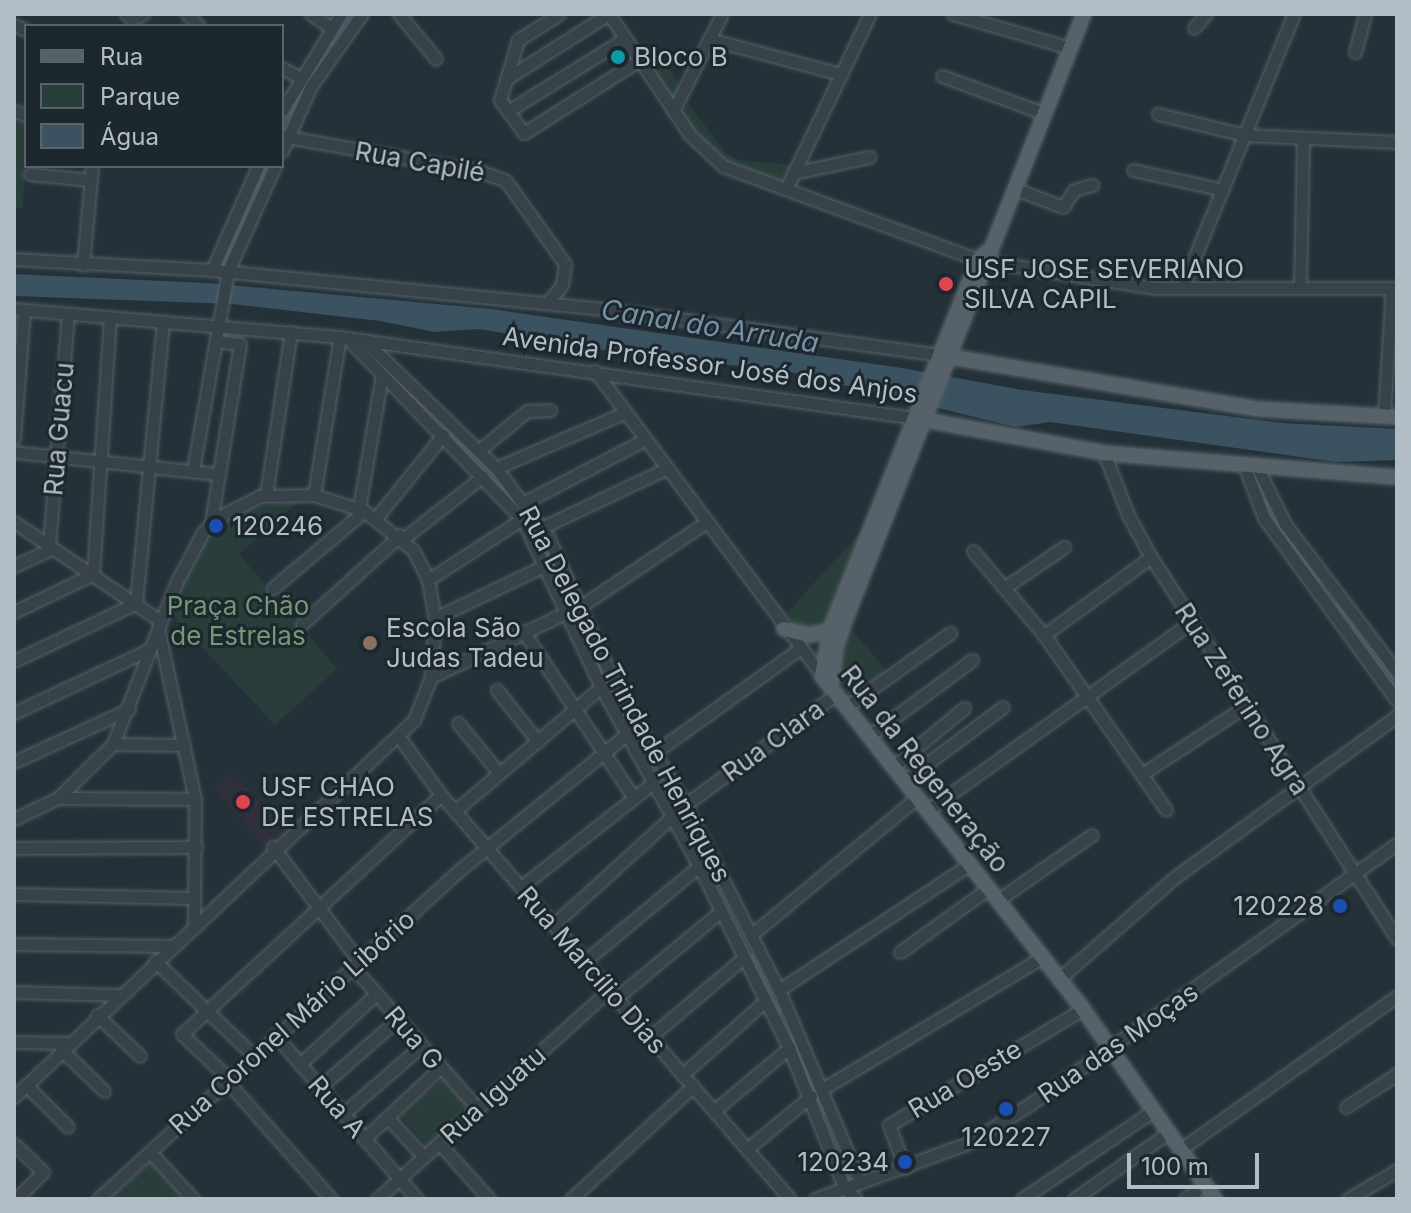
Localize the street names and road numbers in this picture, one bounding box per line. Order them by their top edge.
street label: Rua Capilé [353,135,487,189]
street label: Avenida Professor José dos Anjos [501,320,919,410]
street label: Rua Guacu [38,361,80,497]
street label: Rua Delegado Trindade Henriques [512,501,738,887]
street label: Rua Zeferino Agra [1168,597,1316,801]
street label: Rua da Regeneração [834,659,1016,879]
street label: Rua Clara [716,694,830,788]
street label: Rua Marcílio Dias [511,880,673,1060]
street label: Rua Coronel Mário Libório [163,903,421,1141]
street label: Rua das Moças [1032,976,1204,1110]
street label: Rua G [378,1000,450,1076]
street label: Rua Oeste [903,1033,1027,1125]
street label: Rua Iguatu [434,1040,552,1150]
street label: Rua A [302,1070,372,1144]

